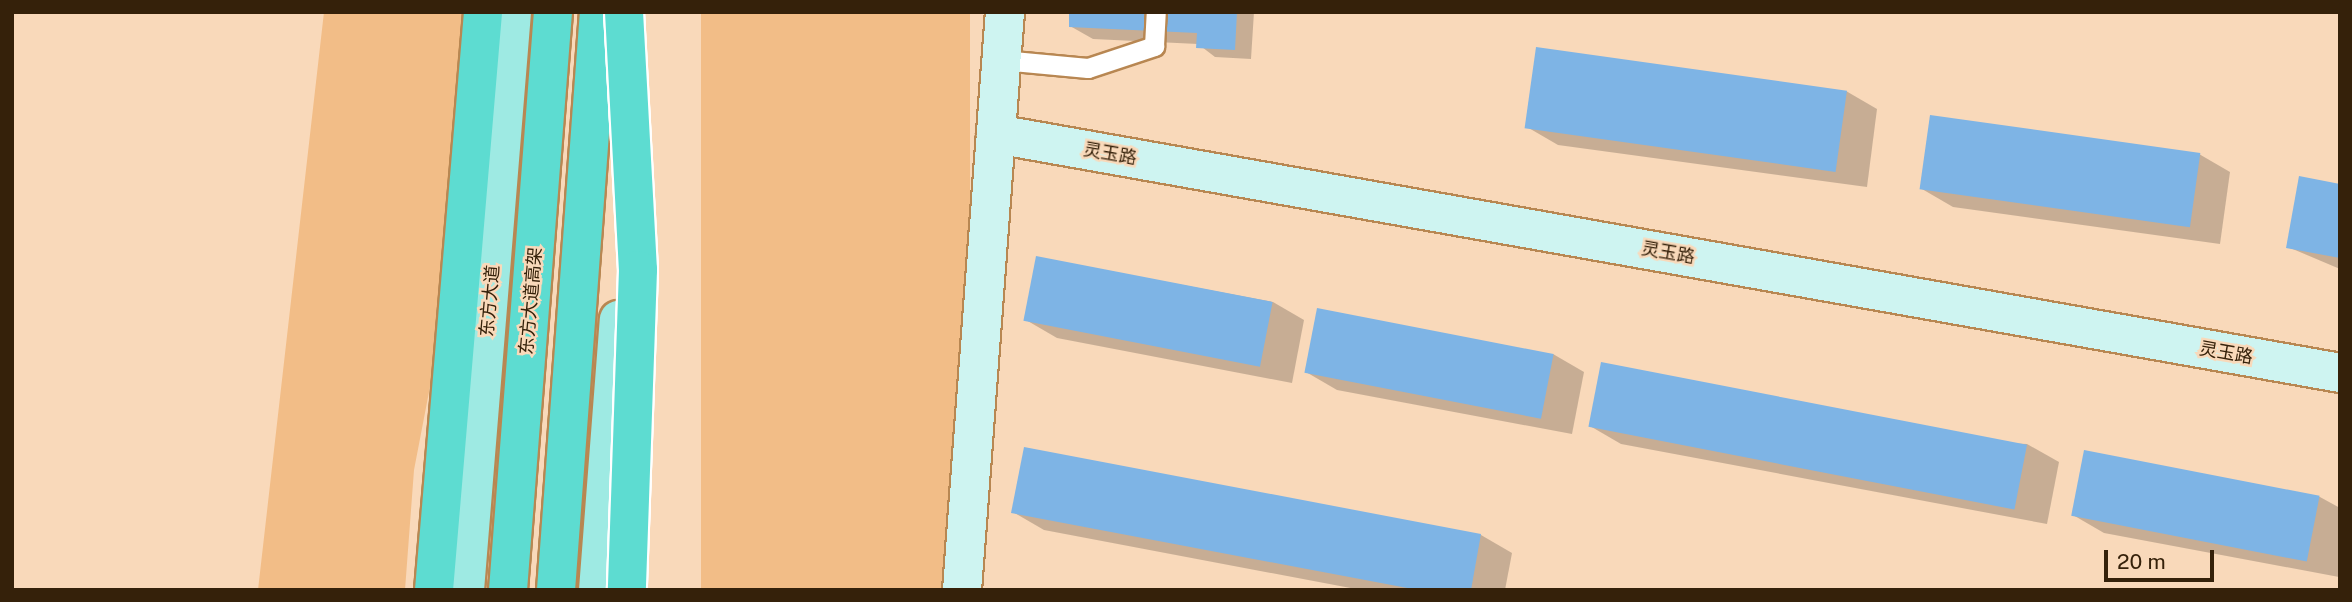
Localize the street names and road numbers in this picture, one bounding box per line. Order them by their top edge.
street label: 灵玉路 [1082,139,1138,169]
street label: 灵玉路 [1640,238,1696,268]
street label: 东方大道高架 [516,246,546,356]
street label: 东方大道 [476,264,504,338]
street label: 灵玉路 [2198,338,2254,368]

